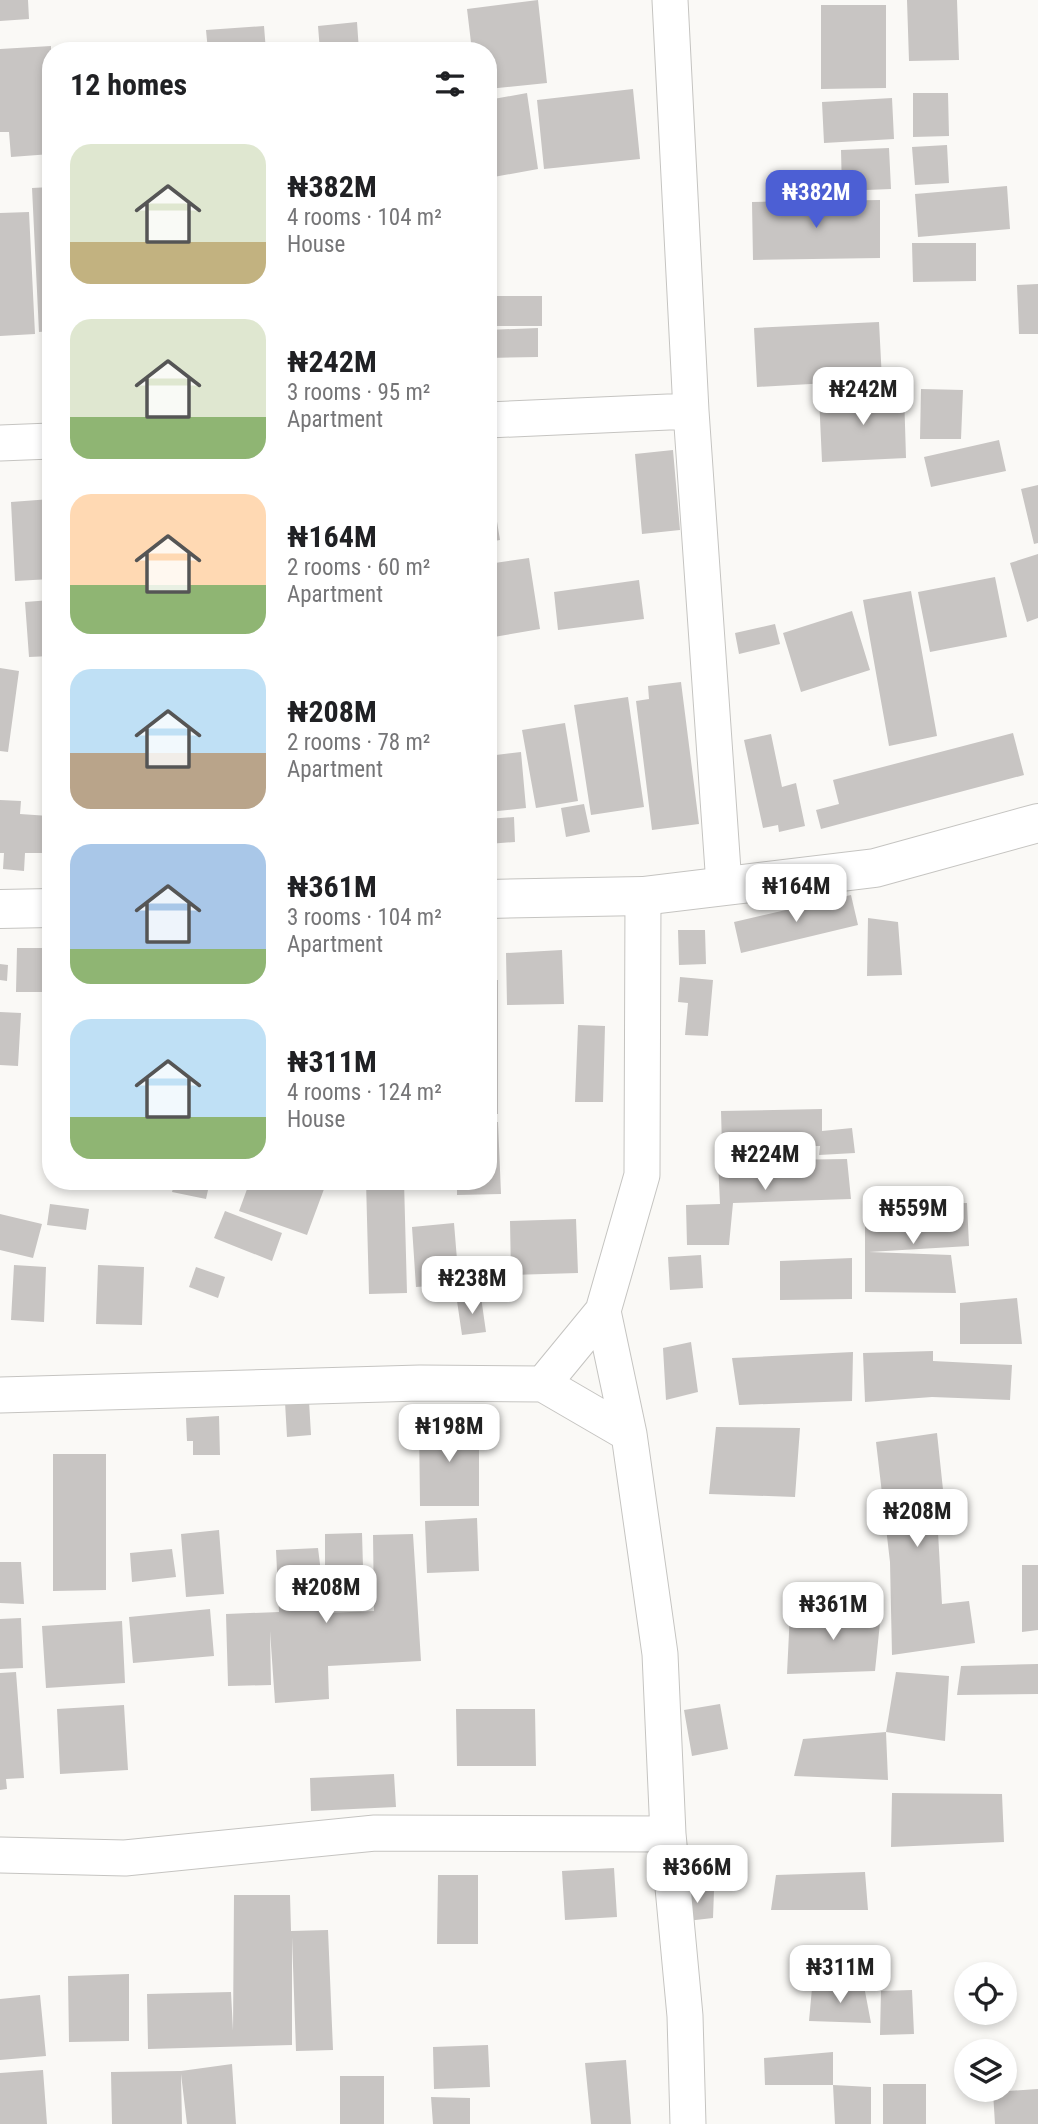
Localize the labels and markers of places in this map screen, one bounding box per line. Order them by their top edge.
pin: ₦382M [767,170,865,230]
pin: ₦242M [814,368,912,427]
pin: ₦164M [747,864,845,924]
pin: ₦224M [716,1132,814,1192]
pin: ₦559M [864,1186,962,1246]
pin: ₦238M [423,1256,521,1316]
pin: ₦198M [400,1404,498,1464]
pin: ₦208M [868,1490,966,1549]
pin: ₦208M [277,1566,375,1625]
pin: ₦361M [784,1582,882,1642]
pin: ₦366M [648,1846,746,1905]
pin: ₦311M [791,1946,889,2005]

